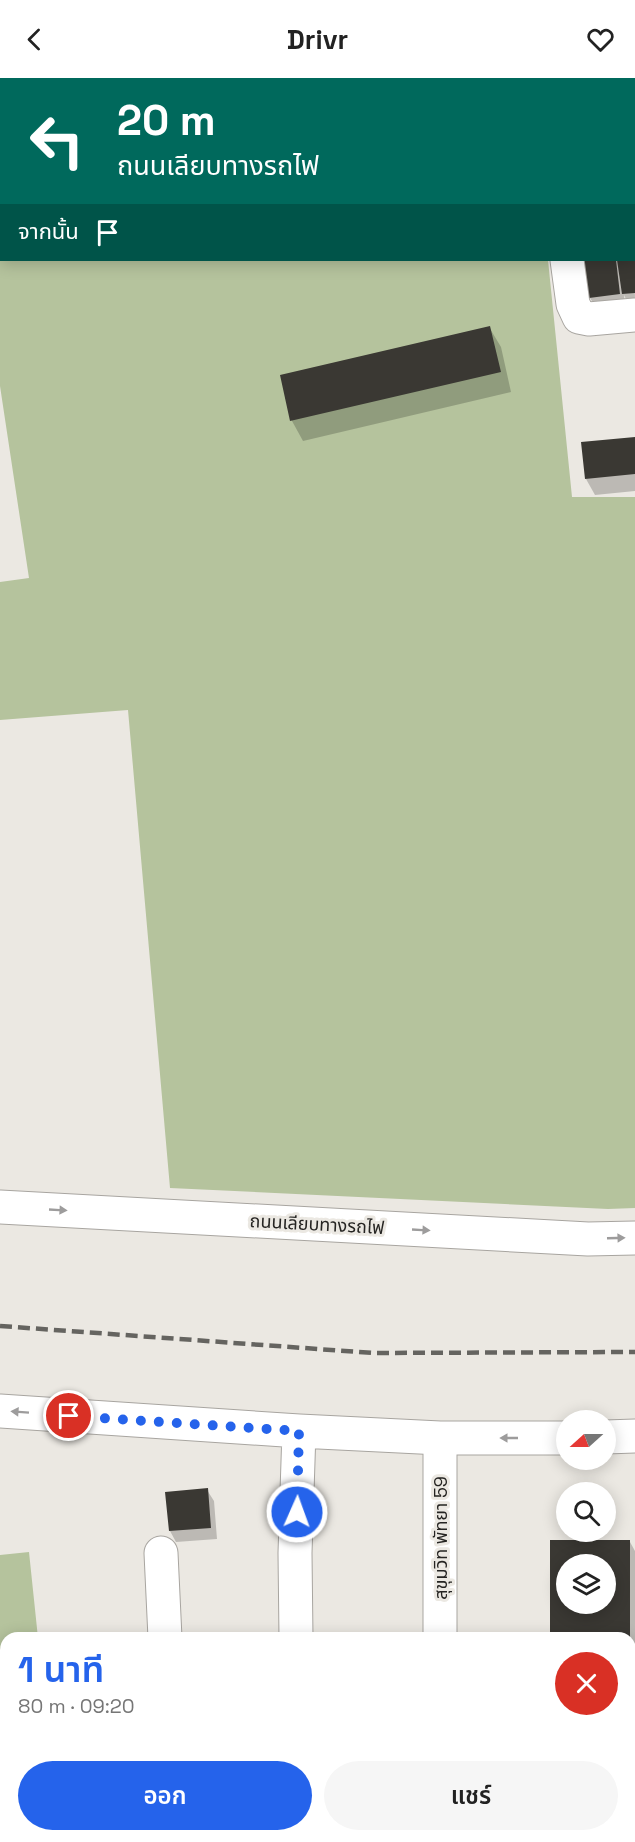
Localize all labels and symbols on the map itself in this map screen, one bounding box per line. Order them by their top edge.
one-way arrow [49,1205,68,1215]
street label: ถนนเลียบทางรถไฟ [249,1209,385,1239]
one-way arrow [411,1226,430,1235]
one-way arrow [606,1234,625,1243]
pin [43,1390,94,1441]
one-way arrow [11,1408,30,1417]
north arrow [556,1410,616,1470]
one-way arrow [499,1433,518,1443]
street label: สุขุมวิท พัทยา 59 [429,1476,452,1600]
position arrow [265,1480,329,1544]

